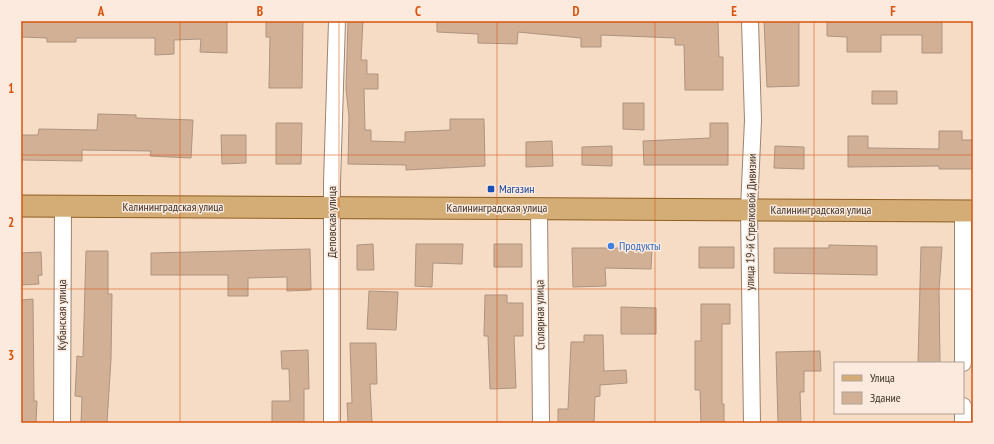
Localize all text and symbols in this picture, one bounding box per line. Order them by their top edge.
text: A [97,3,105,20]
text: B [257,3,263,20]
text: C [415,3,421,20]
text: D [573,3,580,20]
text: E [731,3,737,20]
text: F [890,3,896,20]
text: 1 [8,80,14,97]
street label: улица 19-й Стрелковой Дивизии [742,153,759,291]
place label: Магазин [499,181,534,196]
marker: Магазин [486,184,496,194]
street label: Деповская улица [324,186,339,258]
street label: Калининградская улица [123,199,224,214]
street label: Калининградская улица [447,200,548,215]
street label: Калининградская улица [771,202,872,217]
text: 2 [8,214,14,231]
place label: Продукты [619,238,660,253]
marker: Продукты [606,241,616,251]
street label: Кубанская улица [54,279,69,351]
street label: Столярная улица [531,280,548,350]
text: 3 [8,347,14,364]
legend [834,362,964,414]
text: Улица [870,370,895,385]
text: Здание [870,390,901,405]

